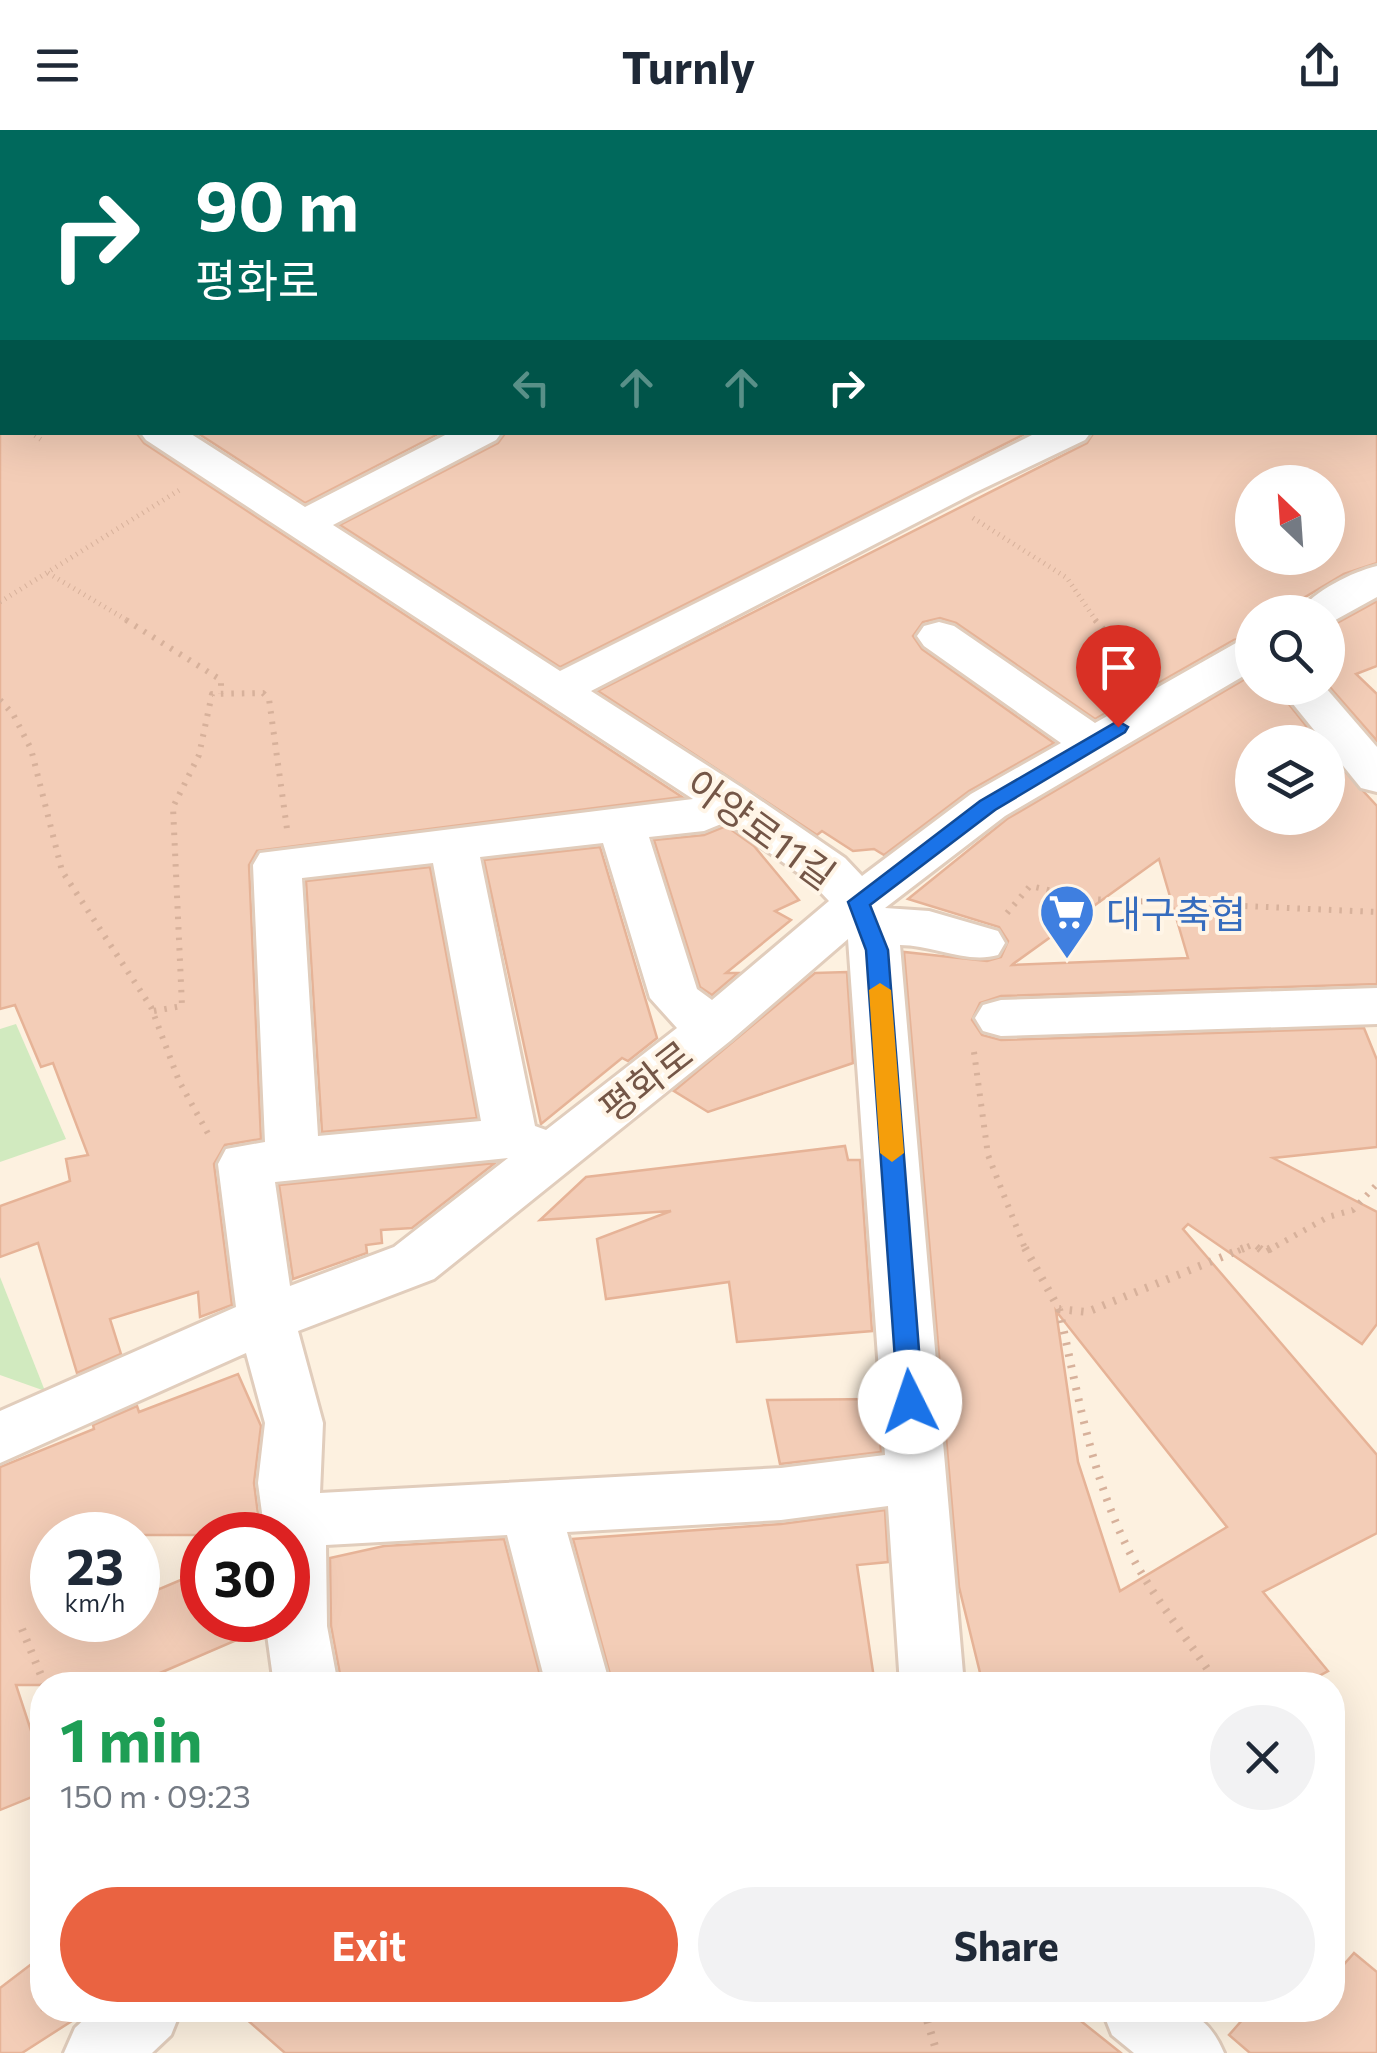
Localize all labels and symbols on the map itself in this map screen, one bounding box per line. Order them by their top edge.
north arrow [1235,465,1345,575]
pin [1076,625,1161,728]
street label: 아양로11길 [678,758,846,898]
supermarket icon: 대구축협 [1037,882,1097,961]
place label: 대구축협 [1106,889,1246,936]
street label: 평화로 [589,1029,701,1131]
position arrow [858,1350,962,1454]
speed limit sign: 30 [180,1512,310,1642]

